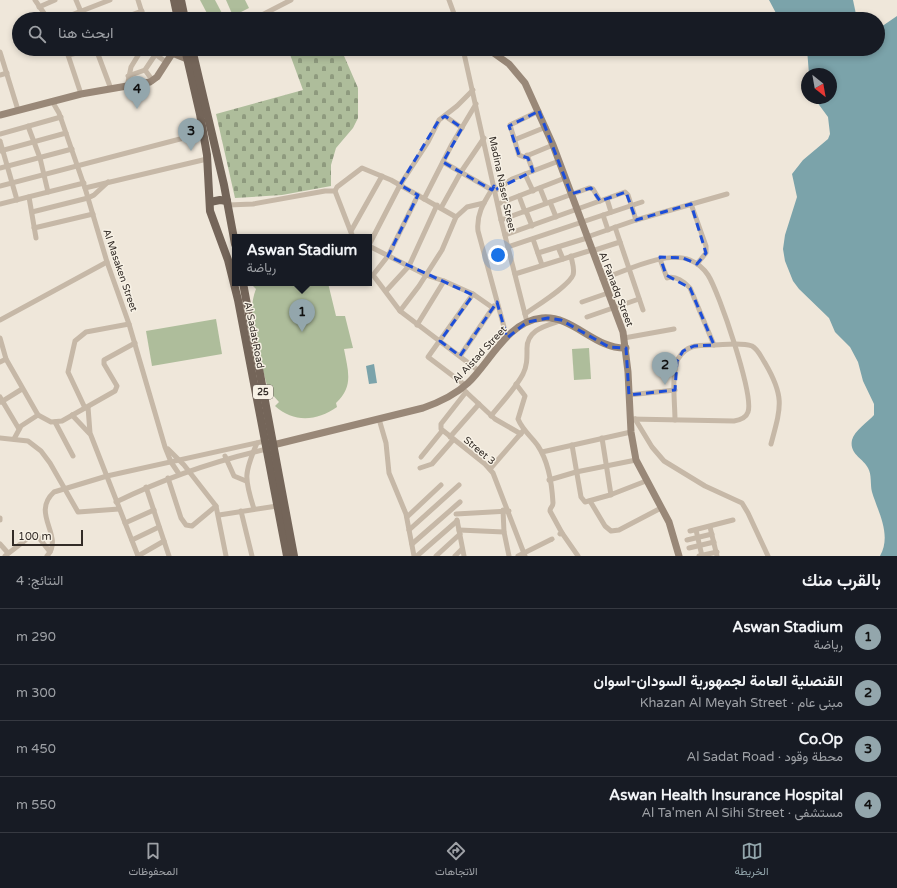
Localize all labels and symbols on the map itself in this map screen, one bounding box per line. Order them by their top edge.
north arrow [801,68,837,104]
pin: 4 [124,76,150,109]
pin: 3 [178,118,204,151]
street label: Madina Naser Street [486,135,518,233]
street label: Al Masaken Street [100,227,140,313]
your location [488,245,508,265]
street label: Al Fanadq Street [596,250,636,329]
pin: 1 [289,299,315,332]
street label: Al Sadat Road [242,301,266,370]
street label: Al Aistad Street [450,323,509,386]
pin: 2 [652,352,678,385]
road number: 25 [253,385,273,399]
street label: Street 3 [461,434,498,467]
scale bar [12,528,83,547]

